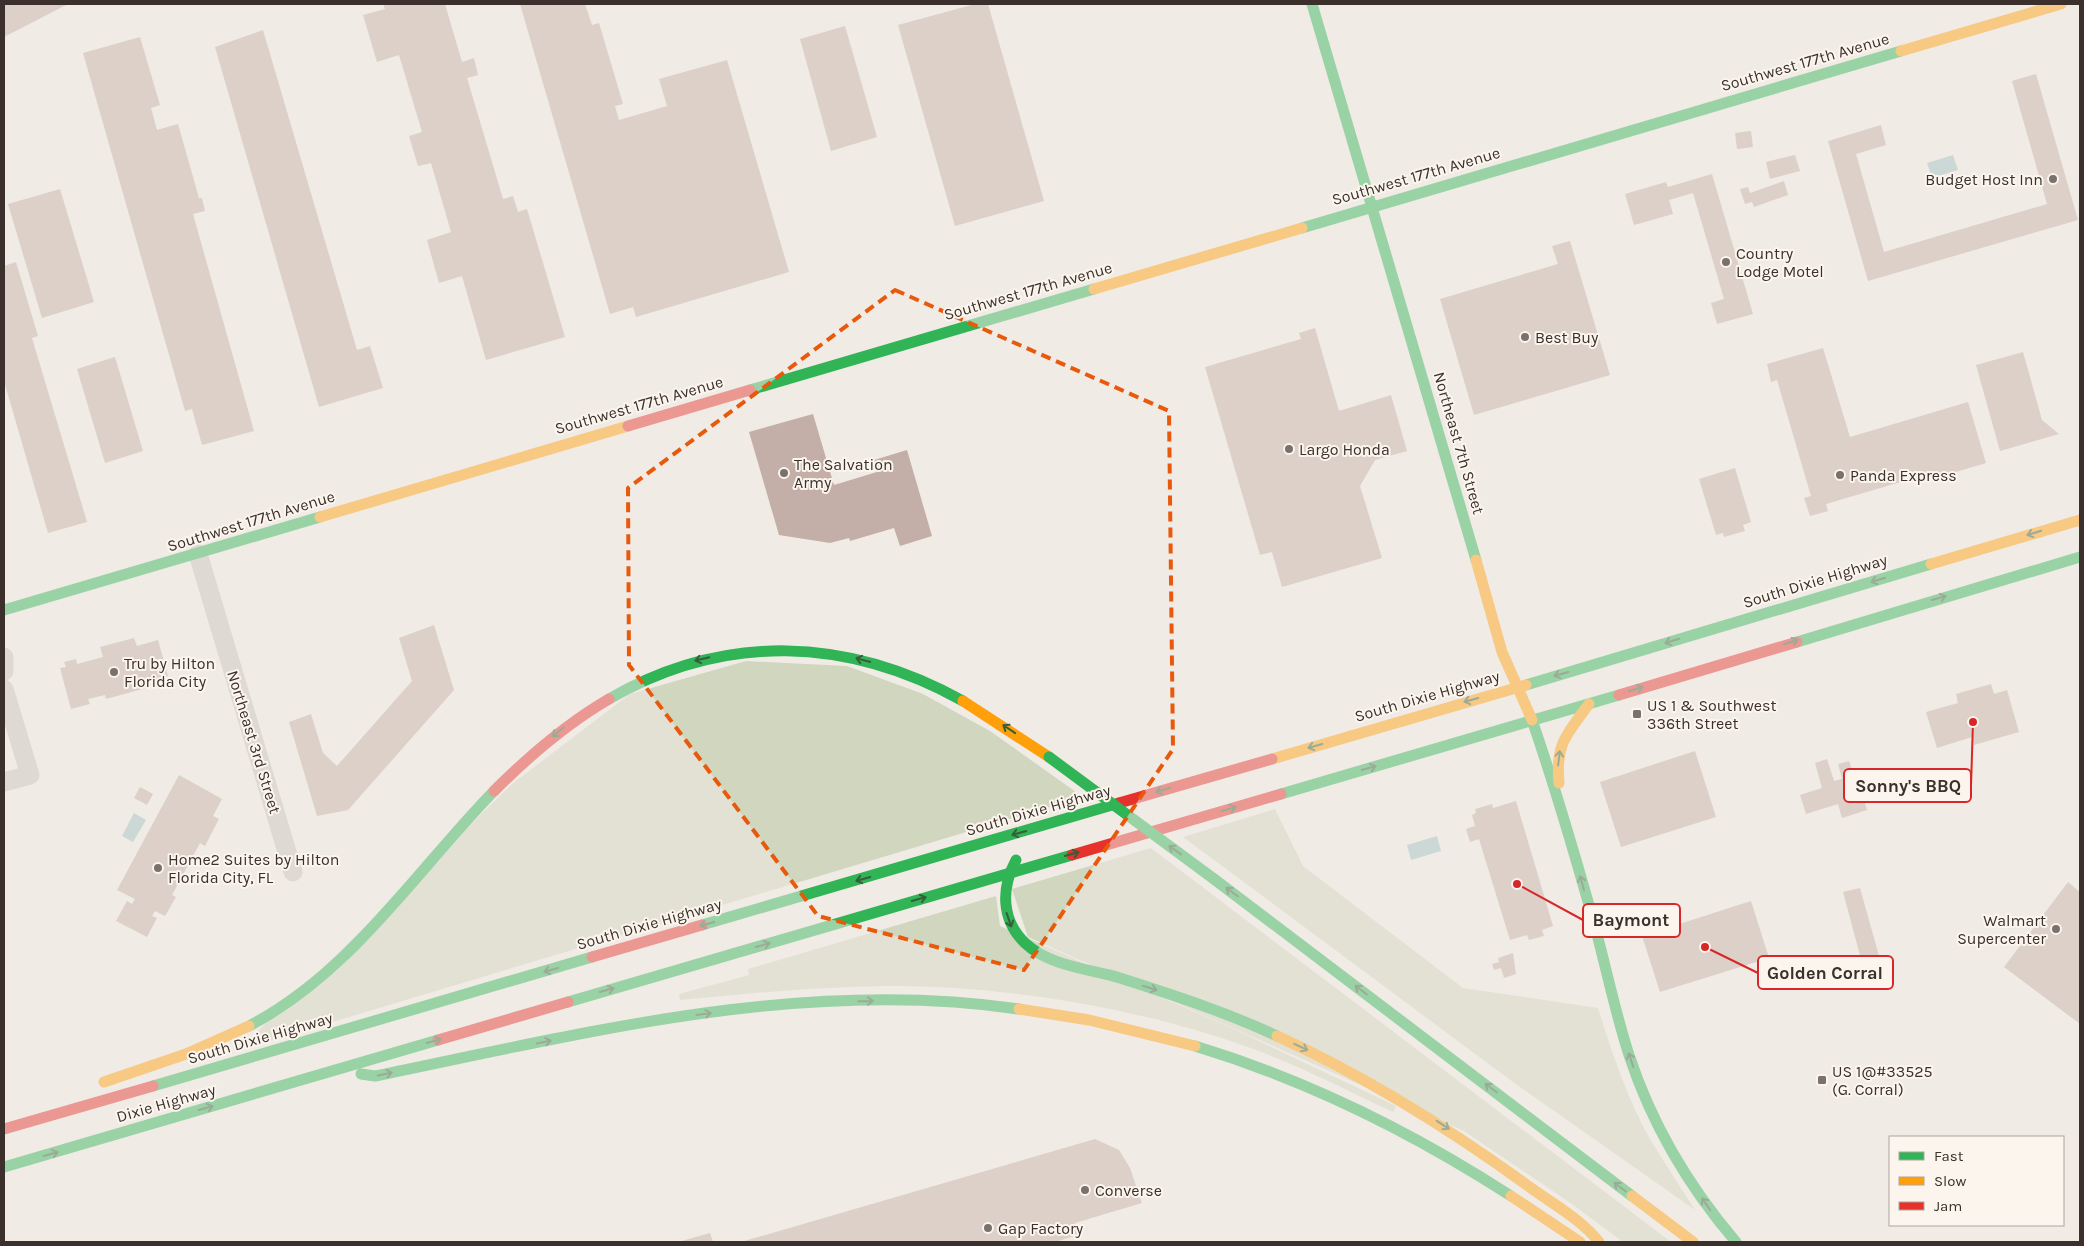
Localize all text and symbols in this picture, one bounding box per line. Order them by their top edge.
street label: Southwest 177th Avenue [1719,29,1891,95]
street label: Southwest 177th Avenue [1330,143,1502,209]
place label: Budget Host Inn [1925,170,2043,189]
marker: Budget Host Inn [2047,173,2059,185]
place label: Country Lodge Motel [1736,244,1824,281]
marker: Country Lodge Motel [1720,256,1732,268]
street label: Southwest 177th Avenue [942,258,1114,324]
place label: Best Buy [1535,328,1599,347]
marker: Best Buy [1519,331,1531,343]
street label: Northeast 7th Street [1430,370,1488,516]
street label: Southwest 177th Avenue [553,372,725,438]
place label: Largo Honda [1299,440,1390,459]
marker: Largo Honda [1283,443,1295,455]
place label: The Salvation Army [794,455,893,492]
place label: Panda Express [1850,466,1957,485]
marker: The Salvation Army [778,467,790,479]
marker: Panda Express [1834,469,1846,481]
street label: Southwest 177th Avenue [165,486,337,556]
one-way arrow [2026,529,2042,539]
street label: South Dixie Highway [1741,550,1890,612]
one-way arrow [1870,575,1886,585]
one-way arrow [1930,593,1946,603]
one-way arrow [1665,636,1681,646]
one-way arrow [1783,636,1799,646]
place label: Tru by Hilton Florida City [124,654,215,691]
one-way arrow [695,655,711,665]
one-way arrow [855,655,871,664]
marker: Tru by Hilton Florida City [108,666,120,678]
street label: South Dixie Highway [1352,666,1502,726]
street label: Northeast 3rd Street [223,668,285,816]
one-way arrow [1554,670,1570,680]
one-way arrow [1627,684,1643,693]
one-way arrow [1463,696,1479,706]
place label: US 1 & Southwest 336th Street [1647,696,1776,733]
marker: US 1 & Southwest 336th Street [1631,708,1643,720]
one-way arrow [1002,724,1016,734]
one-way arrow [552,726,565,737]
one-way arrow [1307,741,1323,751]
one-way arrow [1554,751,1564,767]
one-way arrow [1361,762,1377,772]
callout: Sonny's BBQ [1844,769,1971,802]
text: Sonny's BBQ [1855,775,1961,797]
street label: South Dixie Highway [963,780,1113,840]
one-way arrow [1156,786,1172,796]
one-way arrow [1220,803,1236,813]
one-way arrow [1011,828,1027,838]
one-way arrow [1168,845,1182,855]
one-way arrow [1064,848,1080,858]
place label: Home2 Suites by Hilton Florida City, FL [168,850,339,887]
marker: Home2 Suites by Hilton Florida City, FL [152,862,164,874]
one-way arrow [855,874,871,884]
one-way arrow [1576,875,1586,891]
one-way arrow [1225,887,1239,897]
one-way arrow [910,893,926,903]
street label: South Dixie Highway [574,894,724,954]
callout: Baymont [1583,904,1680,937]
text: Baymont [1593,909,1669,931]
place label: Walmart Supercenter [1957,911,2046,948]
one-way arrow [1005,912,1014,927]
one-way arrow [699,920,715,930]
marker: Walmart Supercenter [2050,923,2062,935]
one-way arrow [754,939,770,949]
callout: Golden Corral [1758,956,1893,989]
text: Golden Corral [1767,962,1883,984]
one-way arrow [543,965,559,975]
one-way arrow [1142,983,1158,993]
one-way arrow [598,985,614,995]
one-way arrow [1355,985,1368,996]
one-way arrow [858,996,874,1006]
street label: South Dixie Highway [185,1008,335,1068]
one-way arrow [696,1009,712,1019]
one-way arrow [426,1036,442,1046]
one-way arrow [536,1037,552,1046]
one-way arrow [1293,1042,1308,1052]
one-way arrow [1626,1053,1635,1069]
place label: US 1@#33525 (G. Corral) [1832,1062,1932,1099]
one-way arrow [377,1069,393,1079]
marker: US 1@#33525 (G. Corral) [1816,1074,1828,1086]
street label: Dixie Highway [114,1080,218,1126]
one-way arrow [1485,1083,1498,1094]
one-way arrow [198,1102,214,1112]
one-way arrow [1436,1120,1450,1130]
legend [1889,1136,2064,1226]
text: Fast [1934,1147,1964,1165]
one-way arrow [42,1148,58,1158]
text: Slow [1934,1172,1966,1190]
place label: Converse [1095,1181,1162,1200]
one-way arrow [1614,1181,1627,1192]
marker: Converse [1079,1184,1091,1196]
one-way arrow [1701,1197,1711,1211]
text: Jam [1934,1197,1962,1215]
place label: Gap Factory [998,1219,1084,1238]
marker: Gap Factory [982,1222,994,1234]

